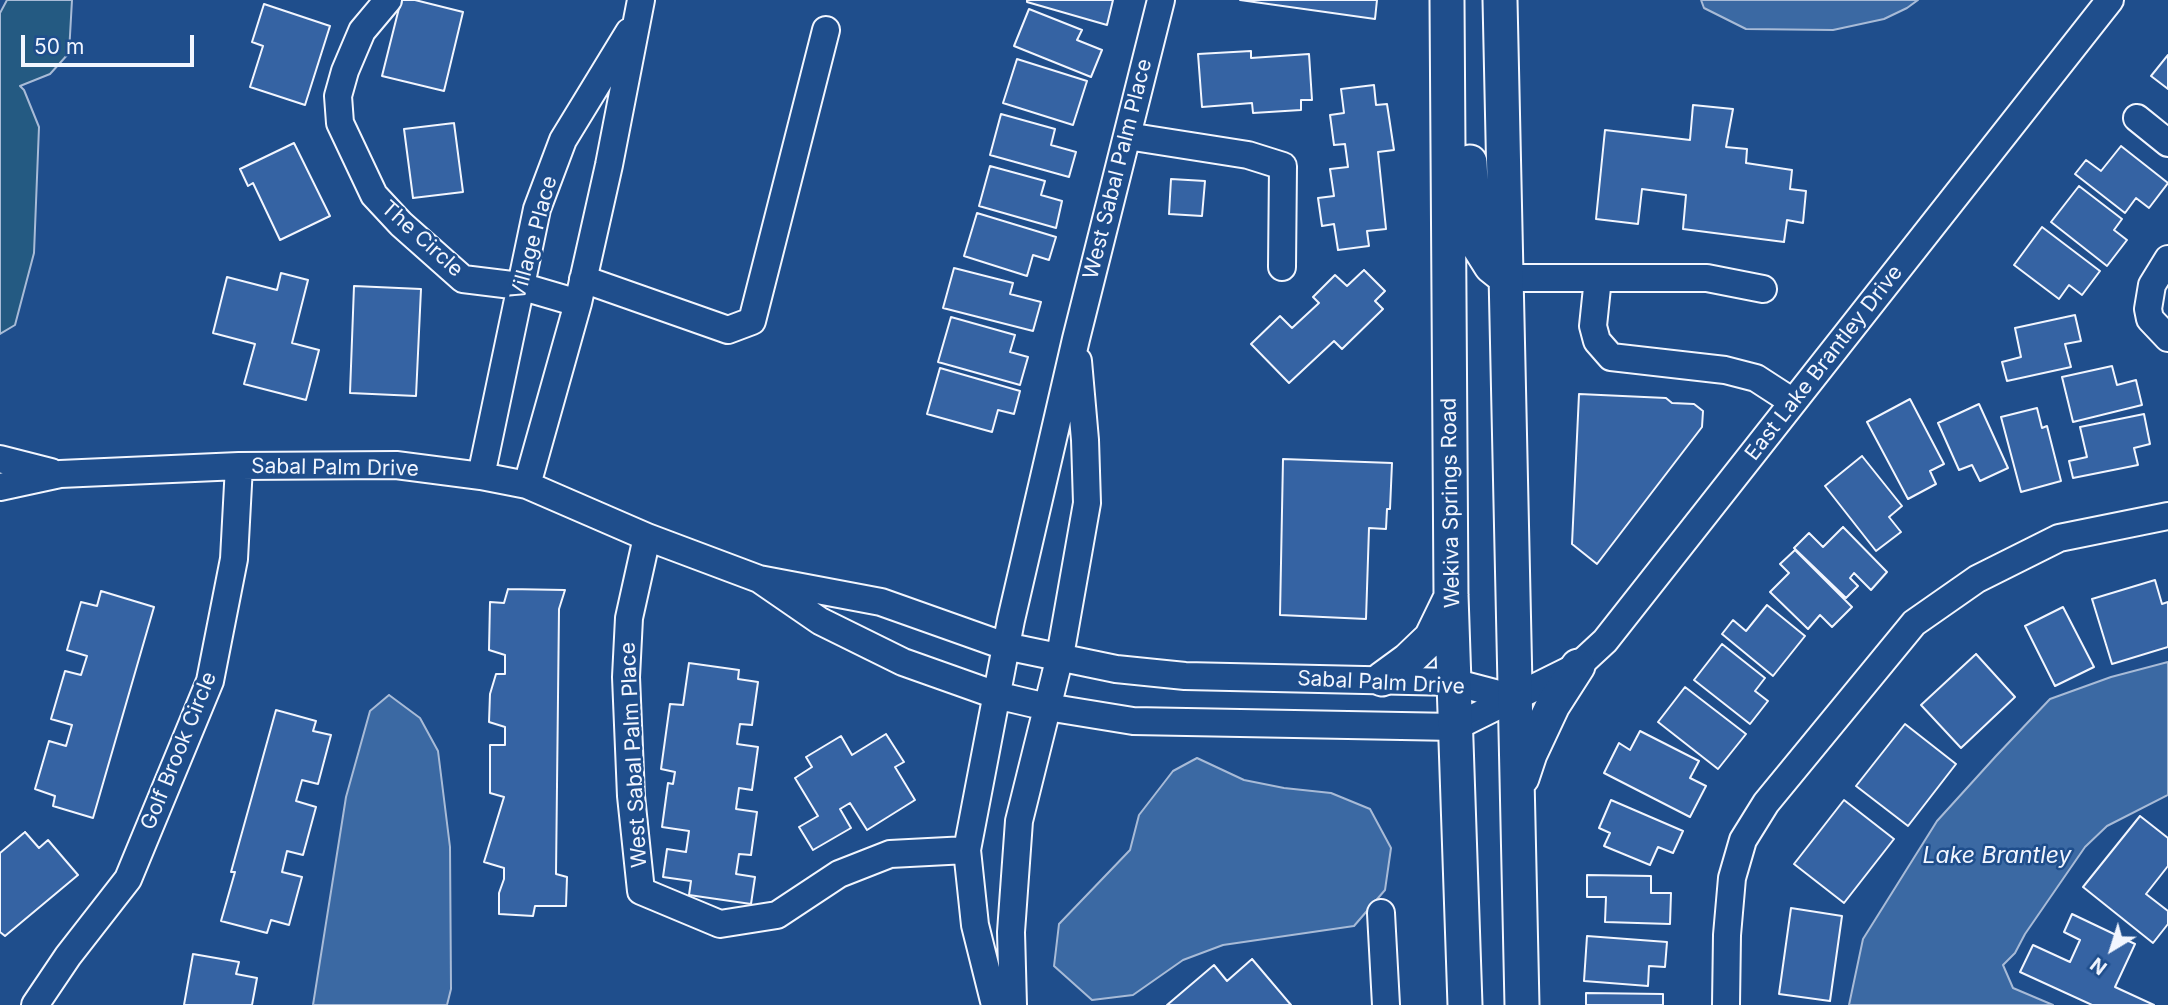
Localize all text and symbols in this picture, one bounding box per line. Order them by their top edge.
scale bar [24,21,198,65]
text: 50 m [34,34,84,59]
street label: West Sabal Palm Place [1078,56,1158,282]
street label: Village Place [505,173,563,303]
street label: The Circle [376,196,468,282]
street label: East Lake Brantley Drive [1740,260,1908,466]
street label: Wekiva Springs Road [1437,398,1465,608]
street label: Sabal Palm Drive [251,454,419,482]
street label: West Sabal Palm Place [616,642,652,868]
street label: Sabal Palm Drive [1297,666,1465,700]
street label: Golf Brook Circle [136,668,222,834]
water label: Lake Brantley [1923,842,2071,870]
north arrow [2077,914,2147,984]
text: N [2086,952,2112,979]

